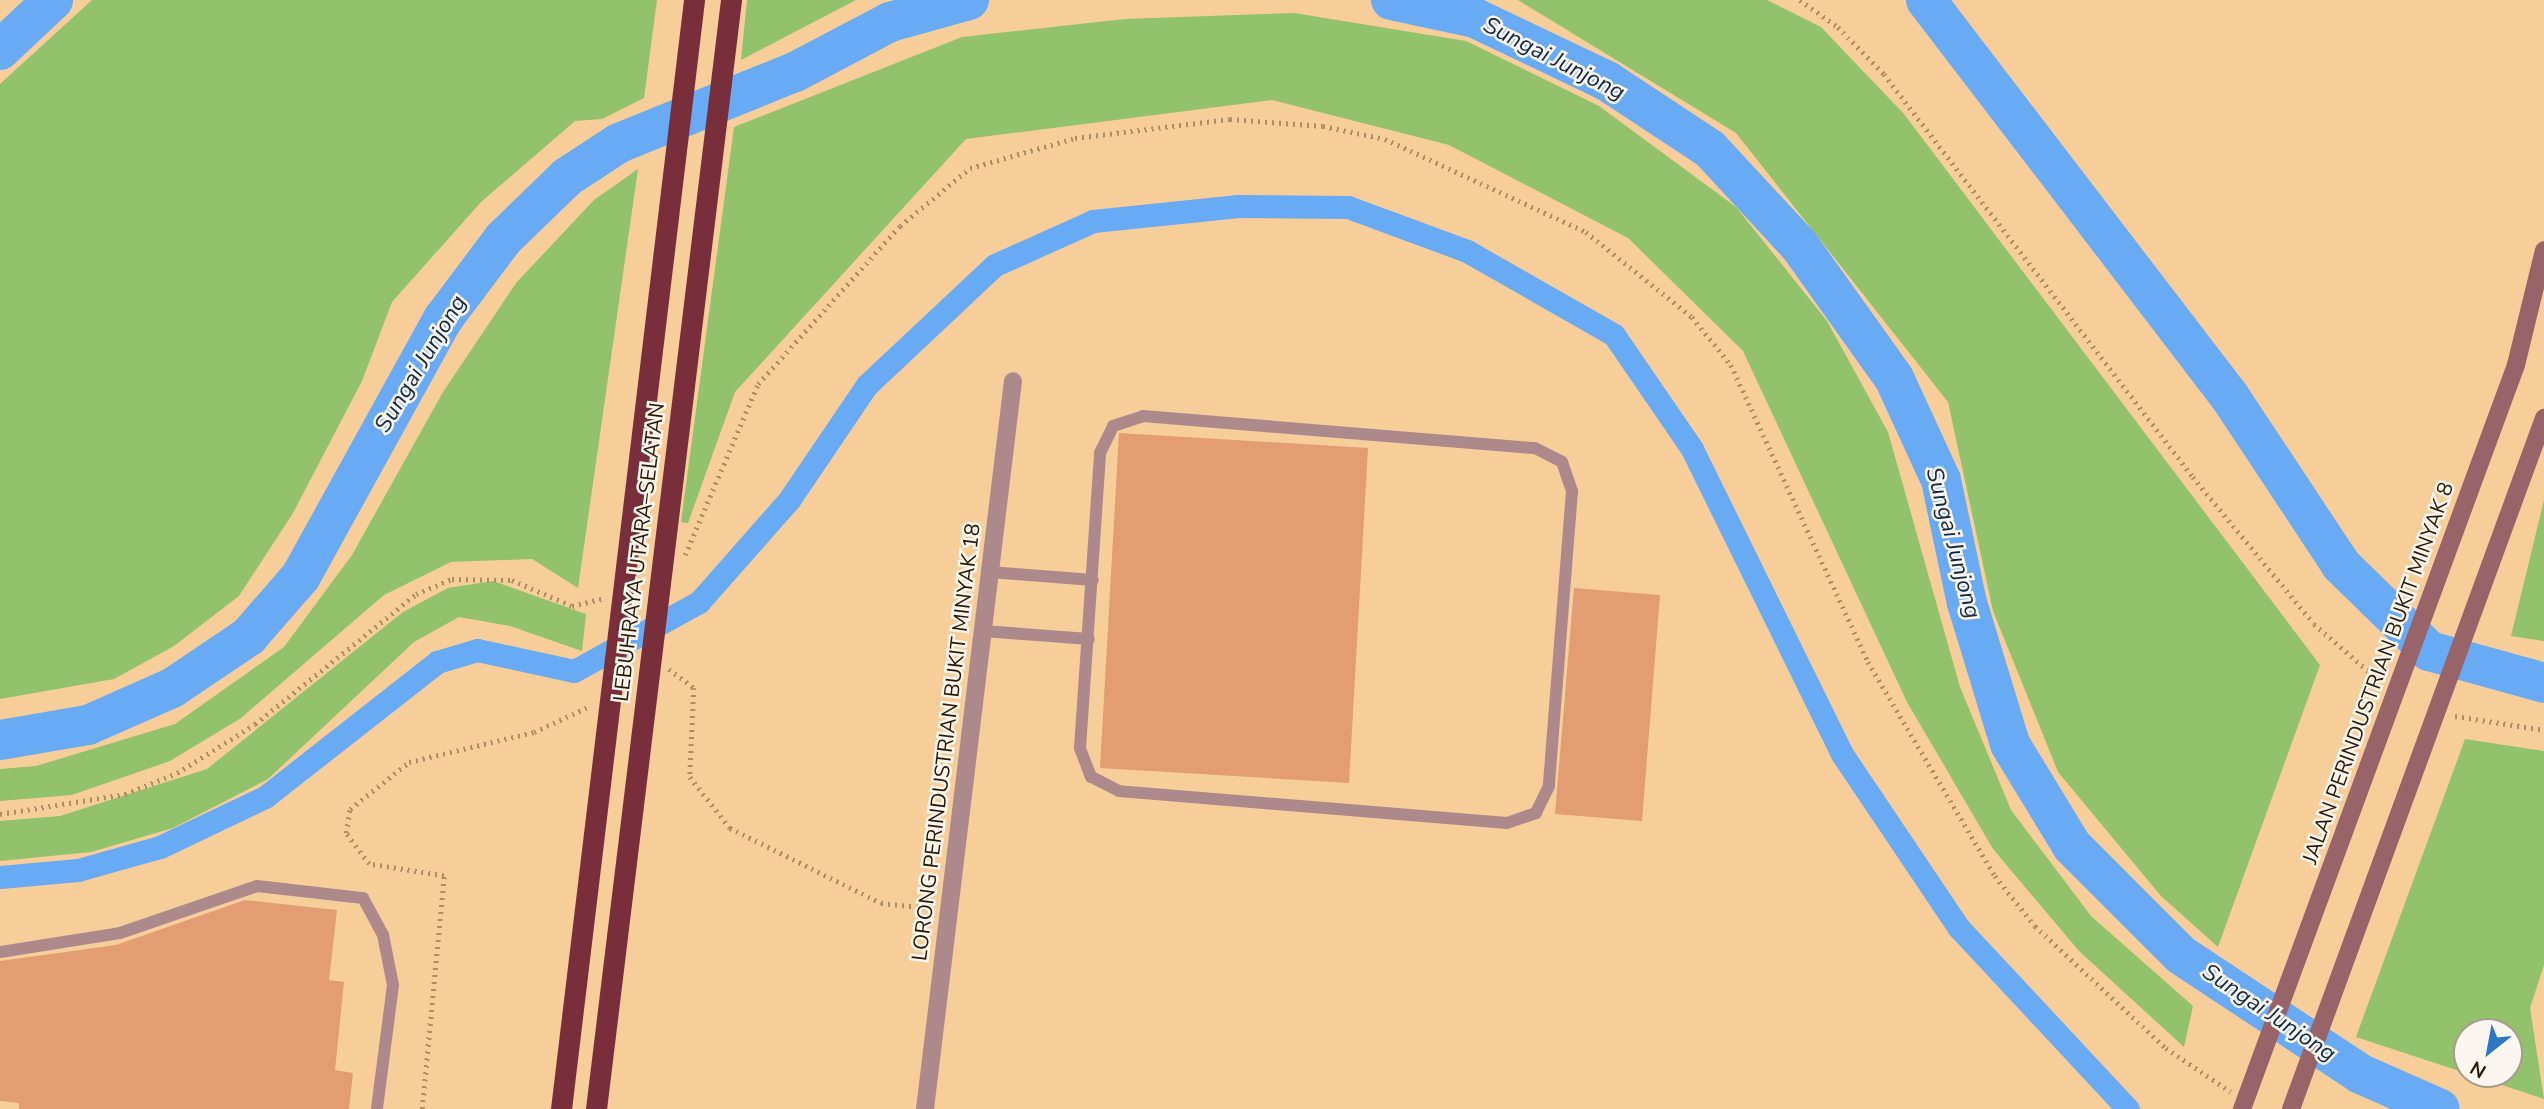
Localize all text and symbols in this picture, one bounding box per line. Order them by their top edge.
water label: Sungai Junjong [1479,11,1629,107]
water label: Sungai Junjong [369,290,473,438]
street label: LEBUHRAYA UTARA–SELATAN [608,401,670,703]
water label: Sungai Junjong [1920,464,1986,622]
street label: JALAN PERINDUSTRIAN BUKIT MINYAK 8 [2297,479,2459,867]
street label: LORONG PERINDUSTRIAN BUKIT MINYAK 18 [907,522,985,962]
water label: Sungai Junjong [2197,958,2341,1068]
north arrow [2453,1018,2523,1088]
text: N [2465,1054,2491,1084]

